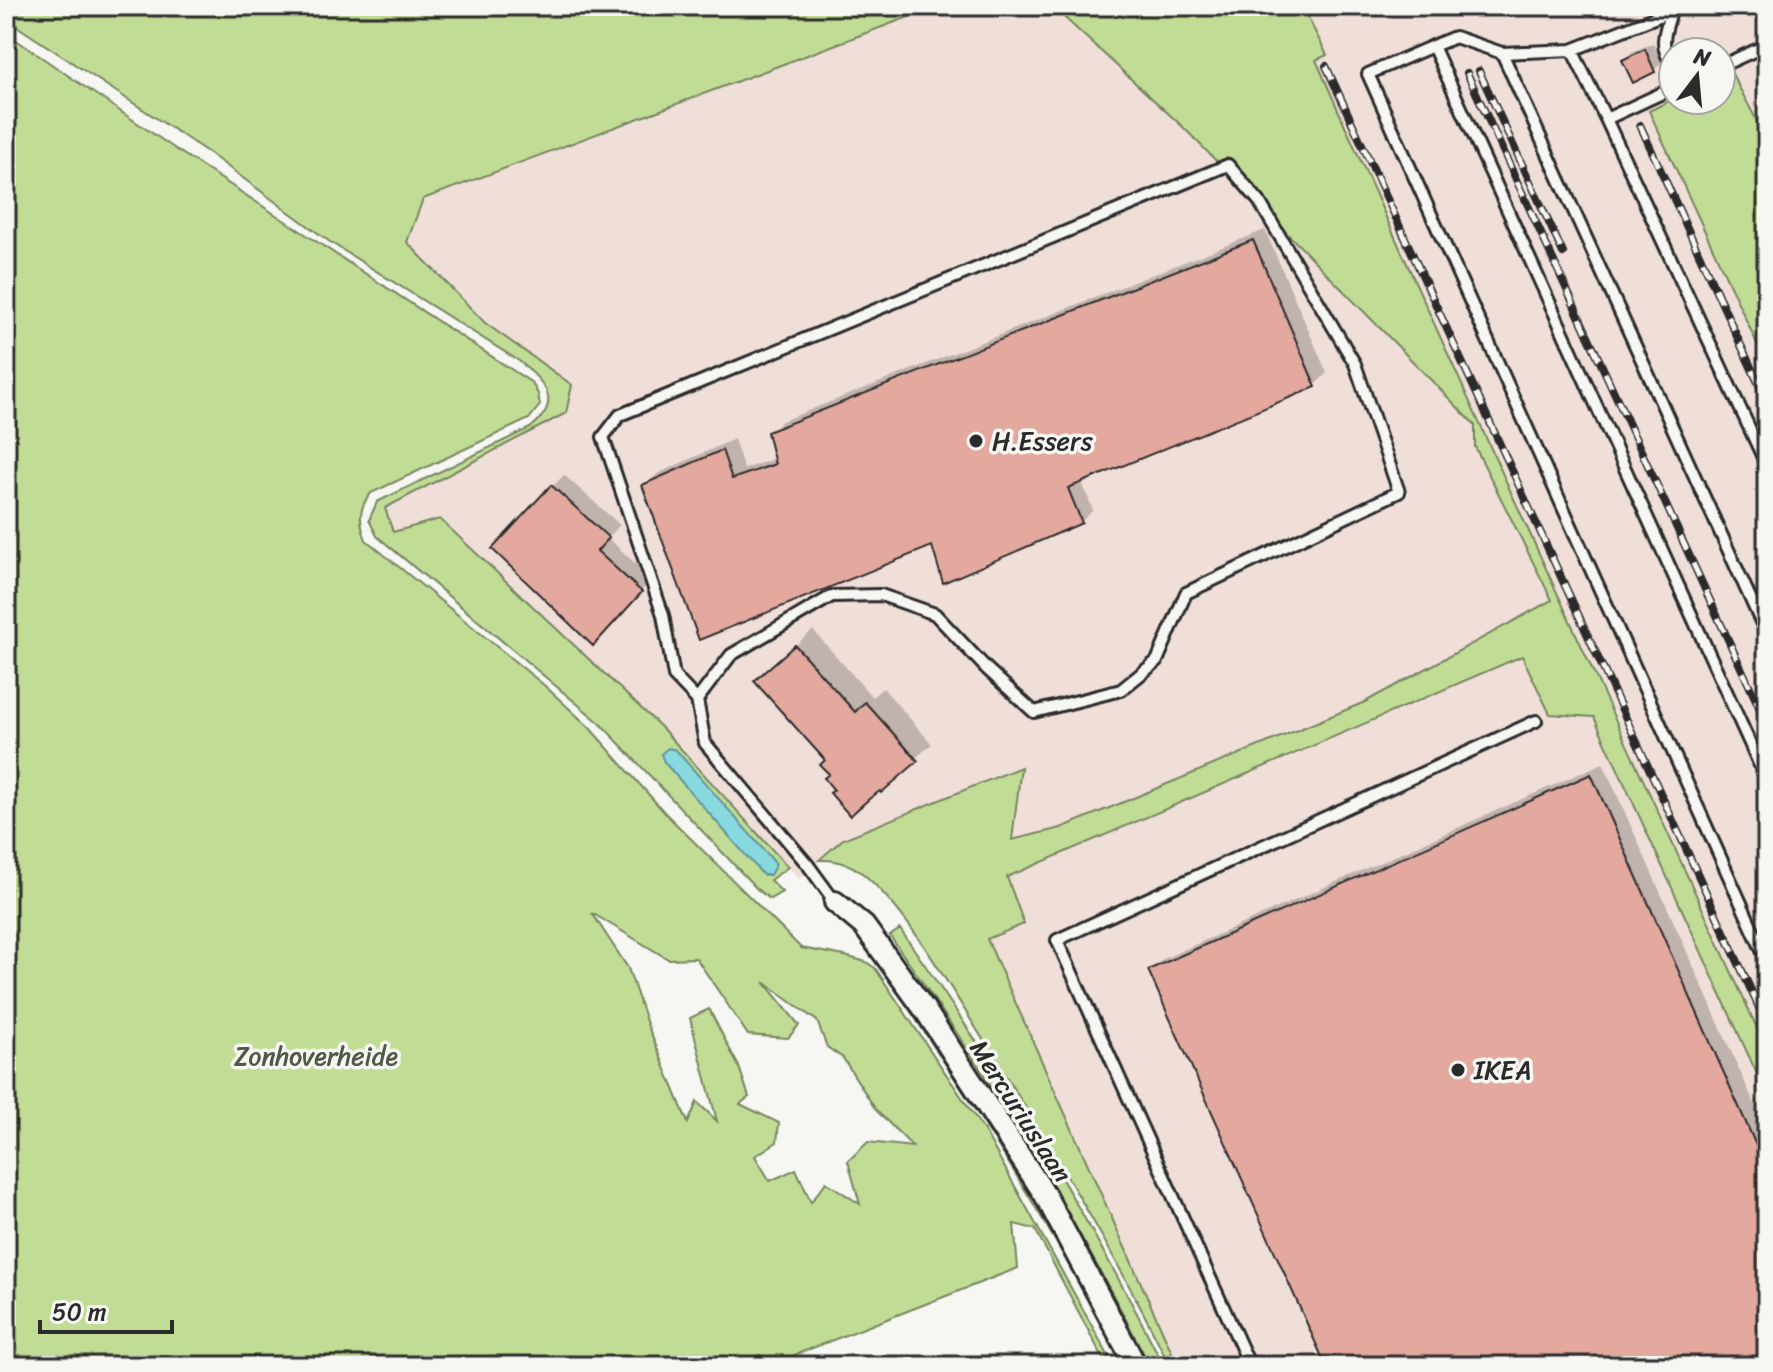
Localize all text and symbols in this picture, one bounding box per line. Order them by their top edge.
north arrow [1657,36,1737,116]
text: N [1689,36,1716,78]
place label: H.Essers [992,418,1094,464]
marker: H.Essers [967,432,985,450]
street label: Mercuriuslaan [957,1030,1085,1192]
park label: Zonhoverheide [234,1033,398,1079]
place label: IKEA [1473,1047,1531,1093]
marker: IKEA [1449,1061,1467,1079]
scale bar [40,1284,172,1334]
text: 50 m [52,1291,107,1333]

